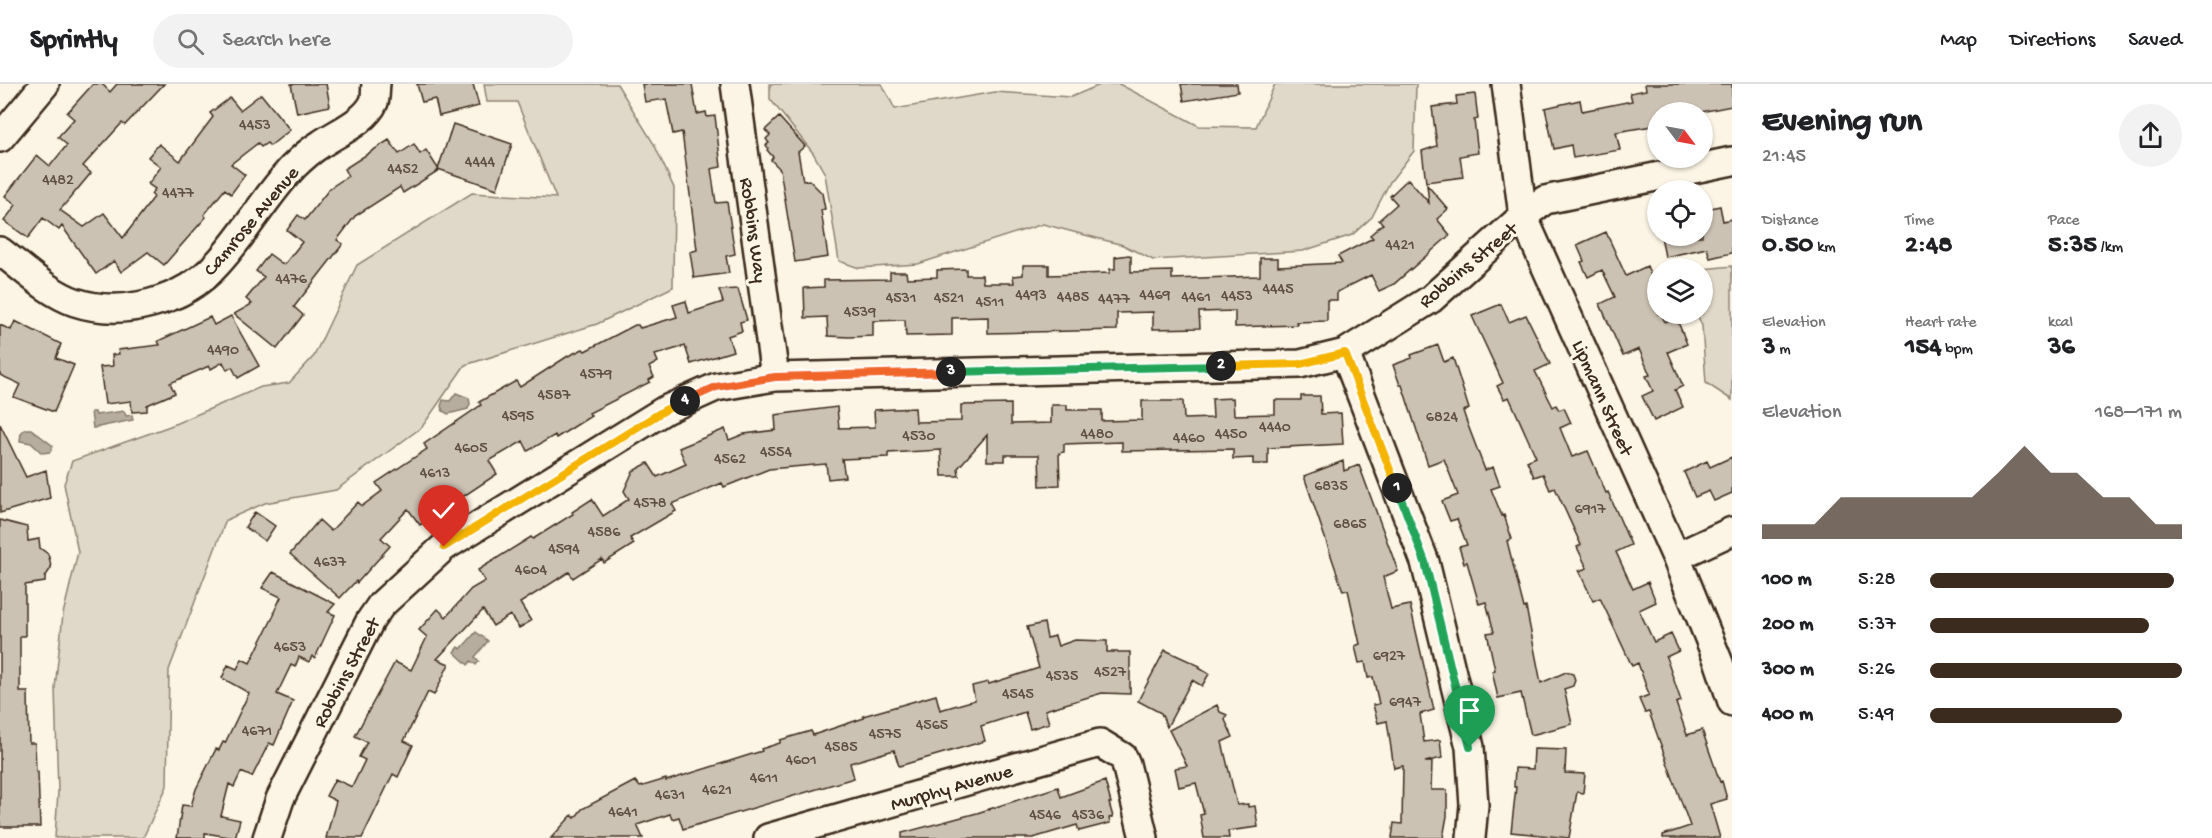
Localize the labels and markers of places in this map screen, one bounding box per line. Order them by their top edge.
pin: 2 [1206,351,1236,381]
pin: 3 [936,357,966,387]
pin: 4 [670,386,700,416]
pin: 1 [1382,473,1412,503]
pin [418,485,469,547]
pin [1444,685,1495,747]

